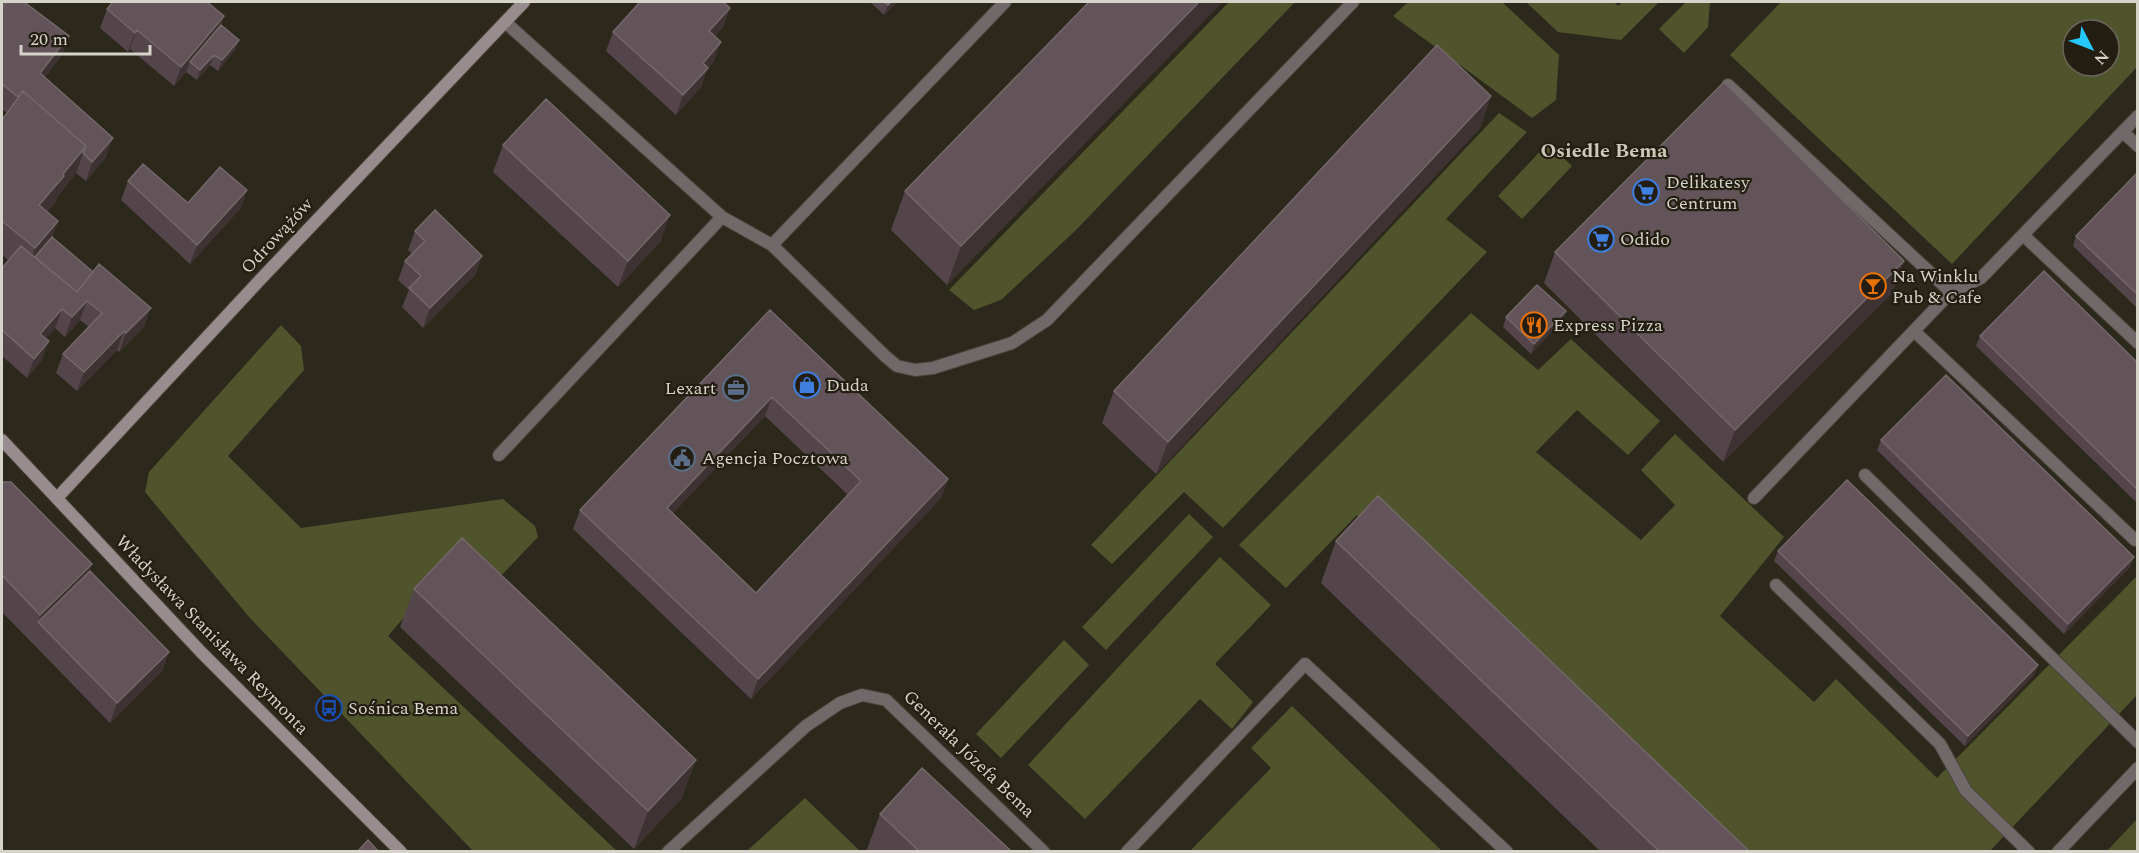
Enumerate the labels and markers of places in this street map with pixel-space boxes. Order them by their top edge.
place label: Delikatesy Centrum [1666,169,1751,217]
supermarket icon: Delikatesy Centrum [1631,177,1661,207]
supermarket icon: Odido [1586,224,1616,254]
place label: Odido [1620,226,1670,253]
place label: Na Winklu Pub & Cafe [1892,263,1982,311]
bar icon: Na Winklu Pub & Cafe [1858,271,1888,301]
restaurant icon: Express Pizza [1519,310,1549,340]
place label: Express Pizza [1553,312,1663,339]
shop icon: Duda [792,370,822,400]
place label: Duda [826,372,869,399]
office icon: Lexart [721,373,751,403]
place label: Lexart [665,375,716,402]
public building icon: Agencja Pocztowa [667,443,697,473]
place label: Agencja Pocztowa [702,445,848,472]
bus stop icon: Sośnica Bema [314,693,344,723]
place label: Sośnica Bema [348,695,458,722]

